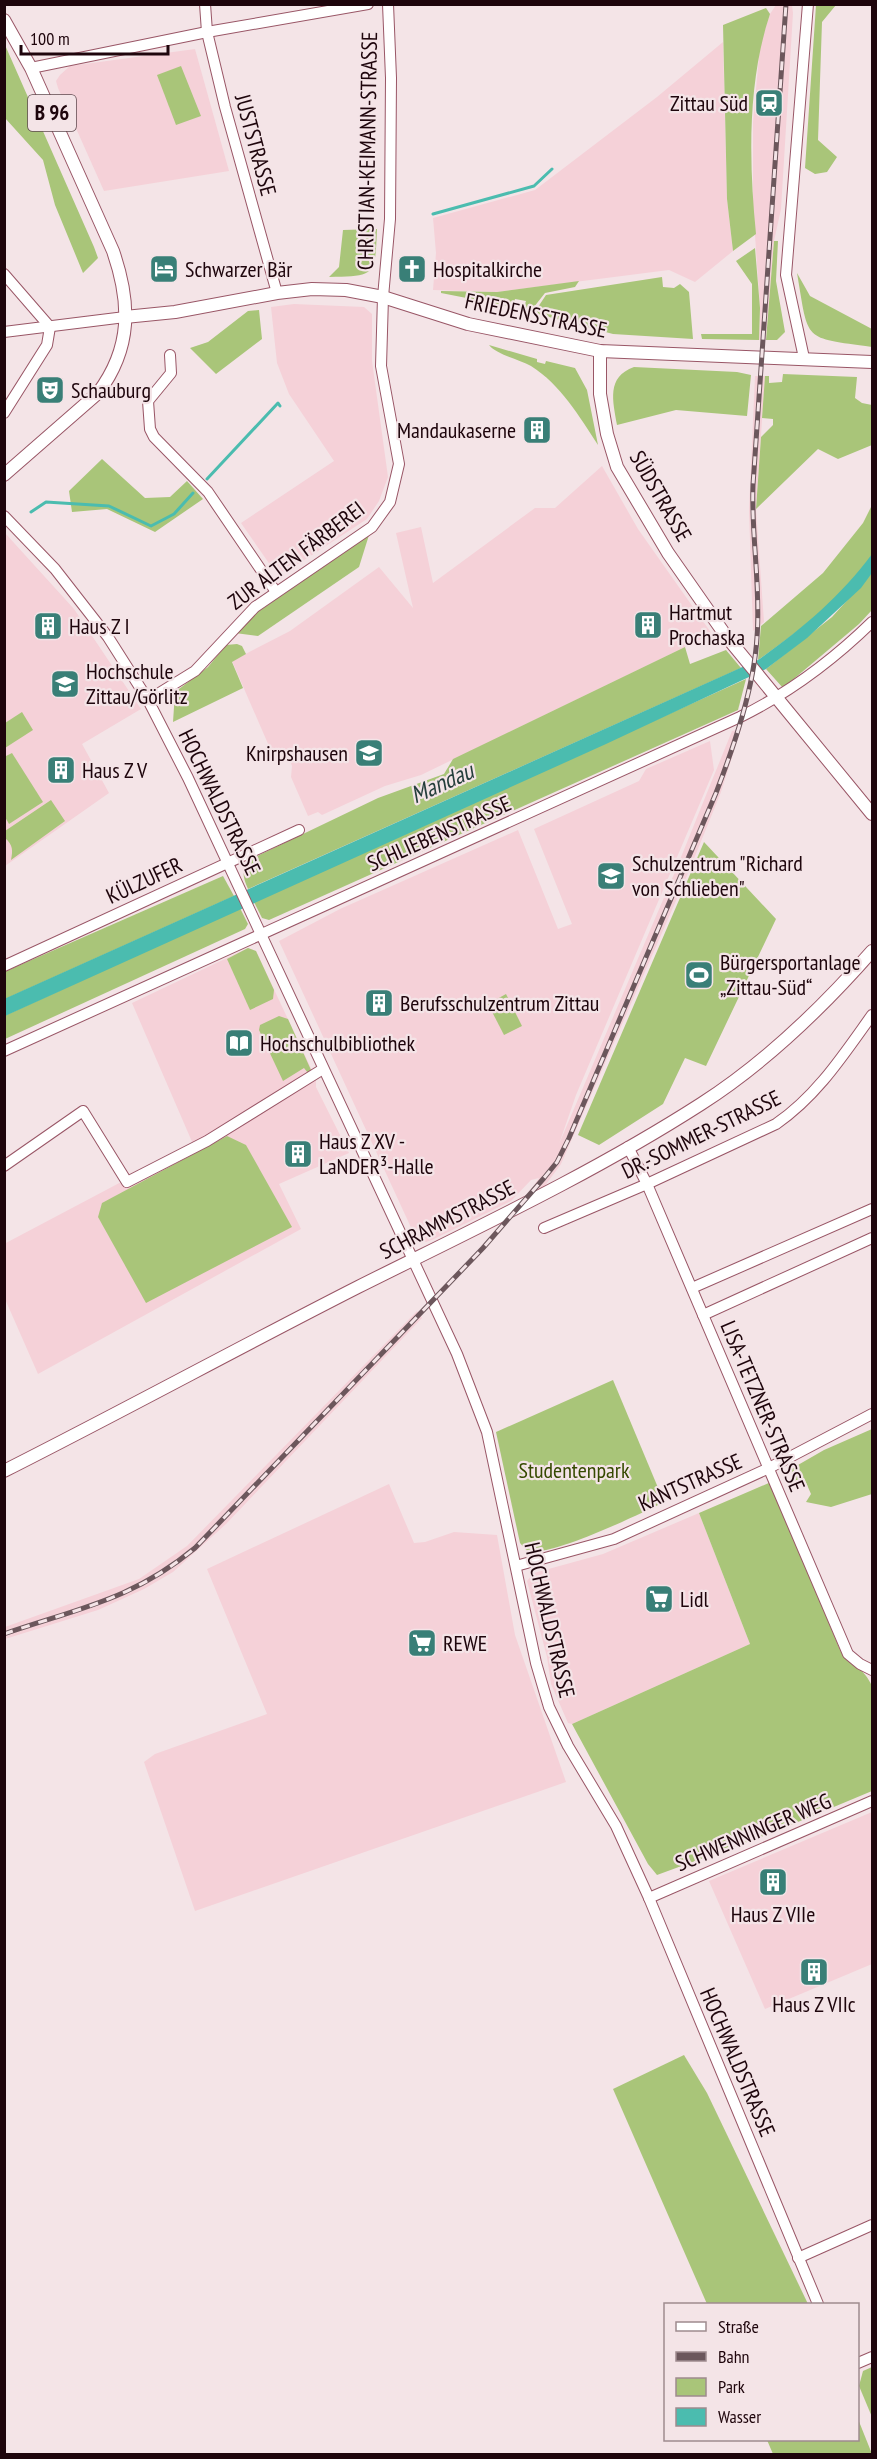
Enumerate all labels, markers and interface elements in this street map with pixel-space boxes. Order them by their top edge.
scale bar [21,18,168,56]
text: 100 m [30,27,70,50]
street label: CHRISTIAN-KEIMANN-STRASSE [351,32,383,270]
station icon: Zittau Süd [753,87,785,119]
place label: Zittau Süd [670,89,748,117]
street label: JUSTSTRASSE [229,90,283,199]
road number: B 96 [28,95,76,131]
hotel icon: Schwarzer Bär [148,253,180,285]
church icon: Hospitalkirche [396,253,428,285]
place label: Schwarzer Bär [185,255,292,283]
place label: Hospitalkirche [433,255,542,283]
street label: FRIEDENSSTRASSE [462,286,610,344]
theatre icon: Schauburg [34,374,66,406]
place label: Schauburg [71,376,151,404]
building icon: Mandaukaserne [521,414,553,446]
place label: Mandaukaserne [397,416,516,444]
street label: SÜDSTRASSE [624,446,698,546]
street label: ZUR ALTEN FÄRBEREI [222,495,370,615]
place label: Hartmut Prochaska [669,598,745,651]
building icon: Hartmut Prochaska [632,609,664,641]
building icon: Haus Z I [32,610,64,642]
place label: Haus Z I [69,612,130,640]
place label: Hochschule Zittau/Görlitz [86,657,188,710]
school or university icon: Hochschule Zittau/Görlitz [49,668,81,700]
street label: HOCHWALDSTRASSE [173,724,267,880]
school or university icon: Knirpshausen [353,737,385,769]
place label: Knirpshausen [246,739,348,767]
building icon: Haus Z V [45,754,77,786]
water label: Mandau [405,754,480,810]
place label: Haus Z V [82,756,148,784]
street label: SCHLIEBENSTRASSE [363,789,515,877]
place label: Schulzentrum "Richard von Schlieben" [632,849,803,902]
street label: KÜLZUFER [102,850,186,910]
school or university icon: Schulzentrum "Richard von Schlieben" [595,860,627,892]
place label: Bürgersportanlage „Zittau-Süd“ [720,948,861,1001]
sports icon: Bürgersportanlage „Zittau-Süd“ [683,959,715,991]
building icon: Berufsschulzentrum Zittau [363,987,395,1019]
place label: Berufsschulzentrum Zittau [400,989,599,1017]
library icon: Hochschulbibliothek [223,1027,255,1059]
place label: Hochschulbibliothek [260,1029,416,1057]
street label: DR.-SOMMER-STRASSE [617,1083,785,1185]
place label: Haus Z XV - LaNDER³-Halle [319,1127,434,1180]
building icon: Haus Z XV - LaNDER³-Halle [282,1138,314,1170]
street label: SCHRAMMSTRASSE [375,1173,519,1265]
street label: LISA-TETZNER-STRASSE [714,1316,812,1496]
street label: KANTSTRASSE [634,1447,746,1517]
park label: Studentenpark [519,1456,630,1484]
street label: HOCHWALDSTRASSE [518,1539,582,1701]
supermarket icon: Lidl [643,1583,675,1615]
place label: Lidl [680,1585,709,1613]
supermarket icon: REWE [406,1627,438,1659]
place label: REWE [443,1629,487,1657]
street label: SCHWENNINGER WEG [671,1787,835,1877]
building icon: Haus Z VIIe [757,1866,789,1898]
place label: Haus Z VIIe [731,1900,815,1928]
building icon: Haus Z VIIc [798,1956,830,1988]
street label: HOCHWALDSTRASSE [694,1983,782,2141]
place label: Haus Z VIIc [772,1990,856,2018]
legend [664,2303,859,2441]
text: Straße [718,2315,759,2338]
text: Bahn [718,2345,750,2368]
text: Park [718,2375,745,2398]
text: Wasser [718,2405,761,2428]

